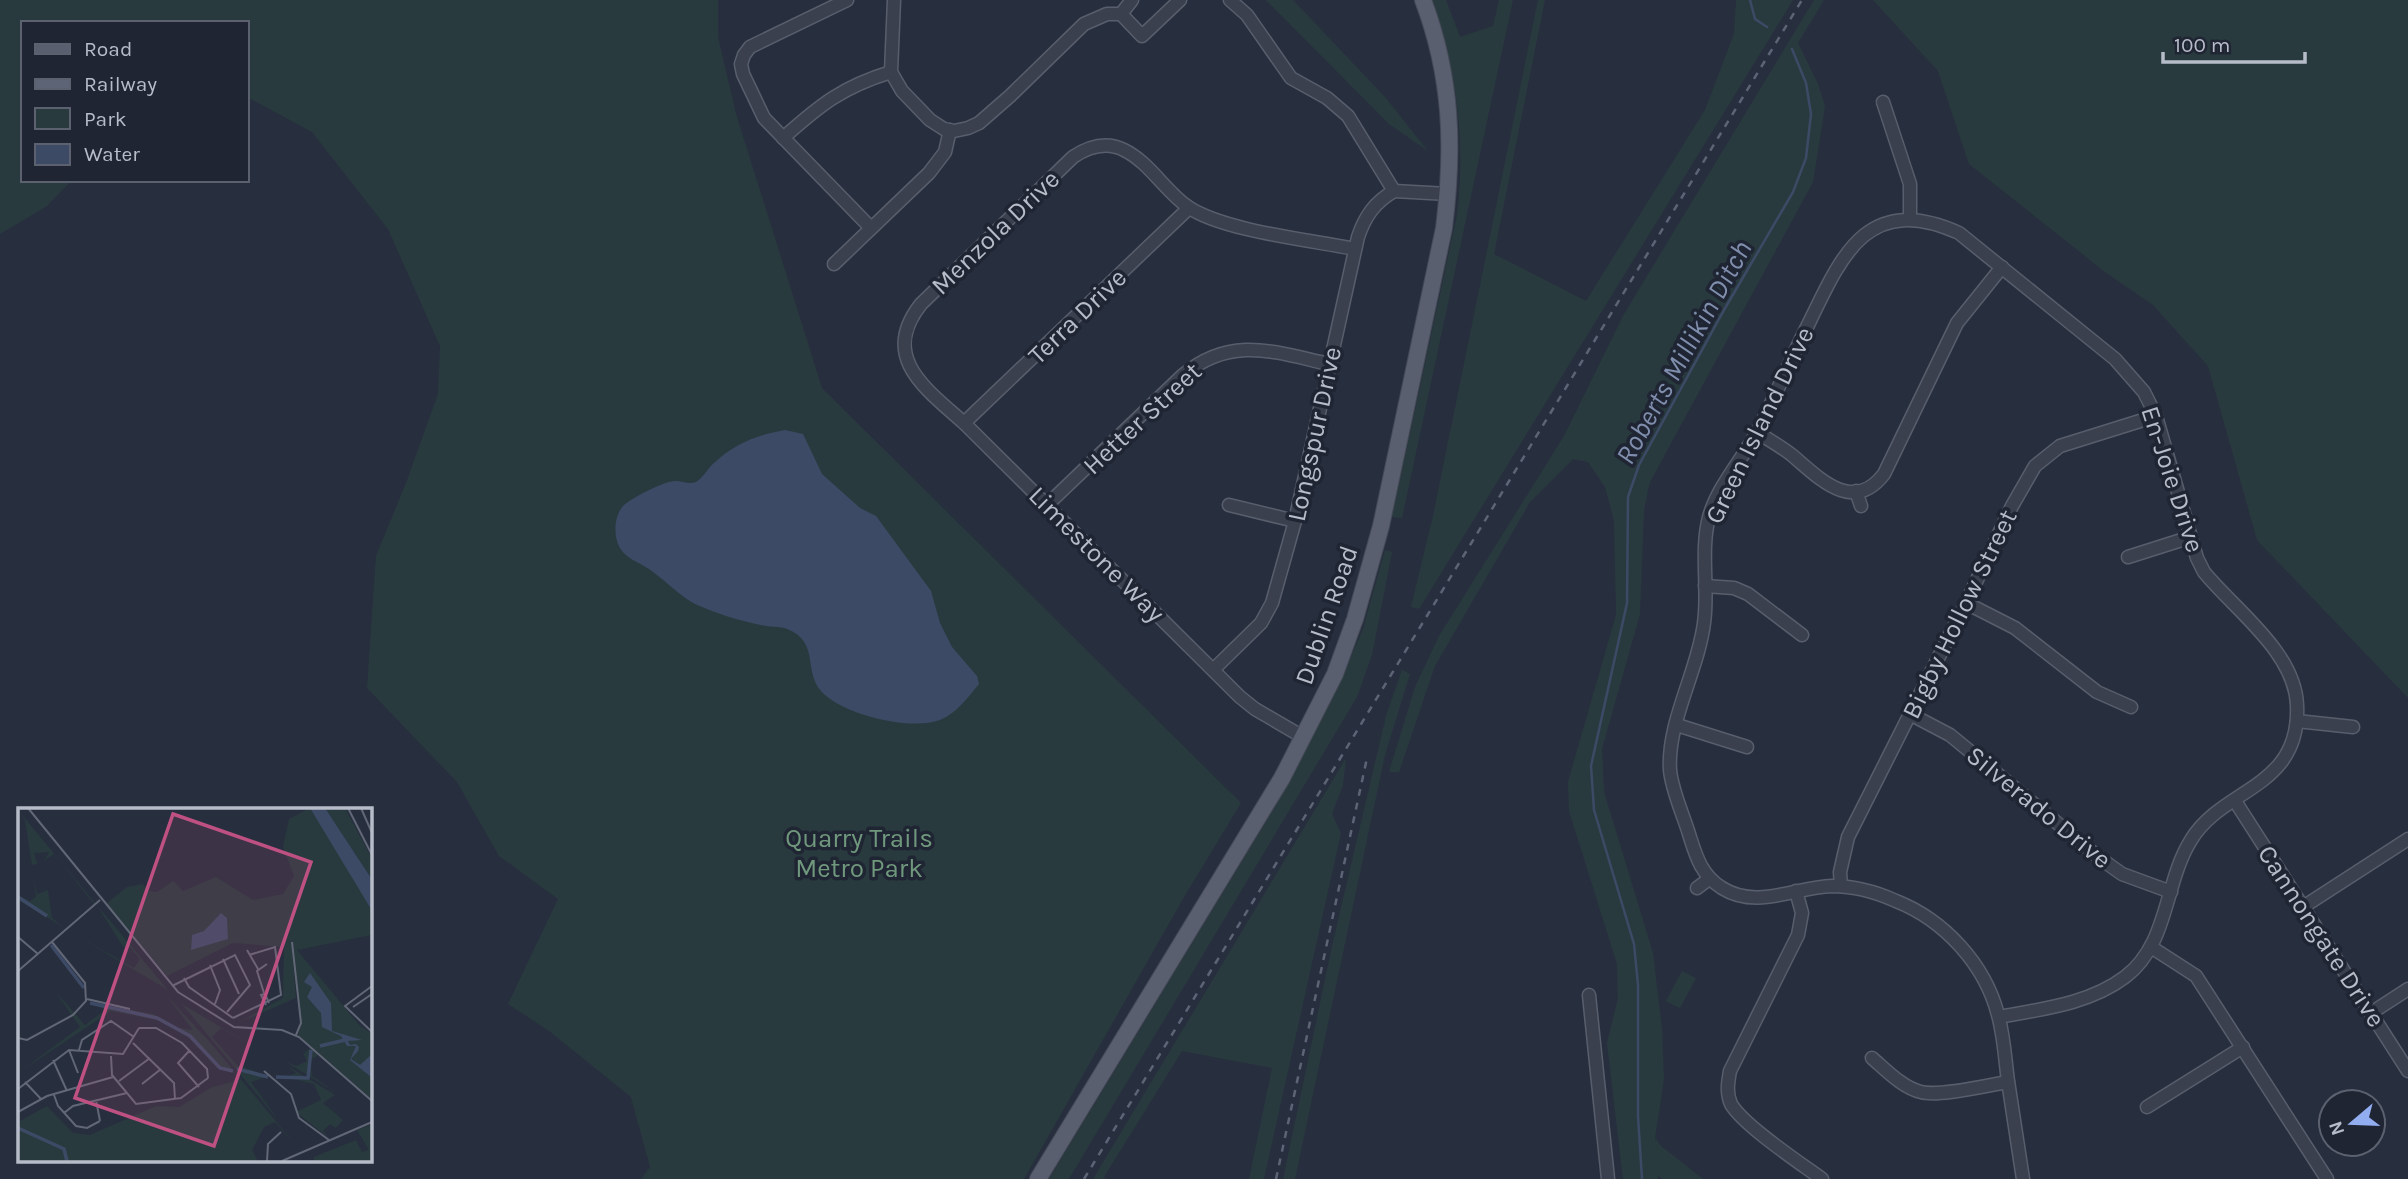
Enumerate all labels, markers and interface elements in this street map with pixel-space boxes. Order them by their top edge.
legend [21,21,248,182]
scale bar [2163,21,2305,65]
text: 100 m [2174,33,2231,57]
text: Road [84,37,132,61]
text: Railway [84,72,157,96]
text: Park [84,107,127,131]
text: Water [84,142,140,166]
street label: Menzola Drive [925,164,1066,301]
water label: Roberts Millikin Ditch [1608,235,1759,470]
street label: Terra Drive [1022,262,1133,371]
street label: Green Island Drive [1698,322,1821,529]
street label: Longspur Drive [1281,344,1348,524]
street label: Hetter Street [1077,356,1208,481]
street label: En-Joie Drive [2134,402,2211,556]
street label: Limestone Way [1022,480,1171,629]
street label: Bigby Hollow Street [1895,504,2024,724]
street label: Dublin Road [1288,542,1365,689]
street label: Silverado Drive [1960,740,2117,875]
inset map [18,808,371,1162]
park label: Quarry Trails Metro Park [785,823,933,884]
street label: Cannongate Drive [2251,840,2392,1033]
north arrow [2317,1088,2387,1158]
text: N [2324,1118,2349,1138]

